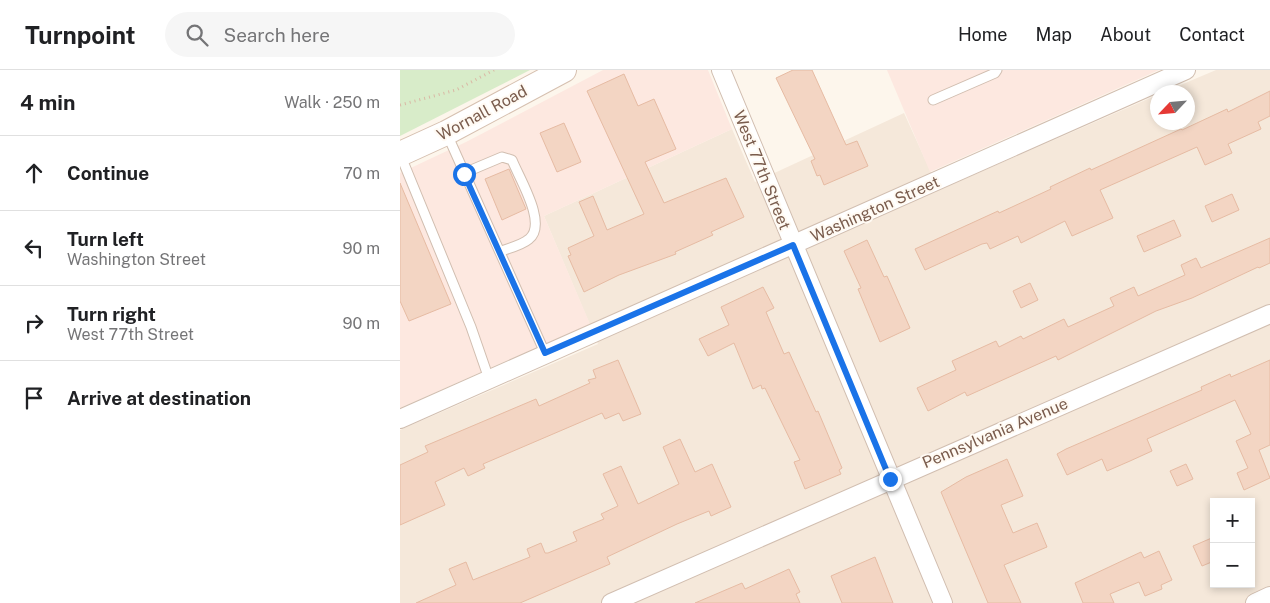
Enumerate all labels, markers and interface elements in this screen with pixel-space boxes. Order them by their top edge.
search box [165,12,515,57]
text: Turnpoint [25,21,135,49]
icon: search [183,21,211,49]
text: Search here [223,24,330,46]
text: Home [958,24,1008,45]
text: Map [1036,24,1072,45]
text: About [1100,24,1151,45]
text: Contact [1179,24,1245,45]
street label: Wornall Road [434,81,530,145]
north arrow [1150,85,1195,130]
text: 4 min [20,90,75,115]
text: Walk · 250 m [284,93,380,112]
street label: West 77th Street [729,108,795,232]
icon: ahead [20,159,48,187]
text: Continue [67,162,149,184]
route start [453,163,476,186]
text: 70 m [343,164,380,183]
street label: Washington Street [808,172,942,246]
text: Turn left [67,228,144,250]
icon: left [20,234,48,262]
text: 90 m [343,239,380,258]
text: Washington Street [67,250,206,269]
text: Turn right [67,303,156,325]
icon: right [20,309,48,337]
text: 90 m [343,314,380,333]
text: West 77th Street [67,325,194,344]
icon: arrive [20,384,48,412]
text: Arrive at destination [67,387,251,409]
street label: Pennsylvania Avenue [919,394,1071,472]
route end [879,468,902,491]
map controls [1210,498,1255,588]
button: + [1210,498,1255,543]
button: − [1210,543,1255,588]

